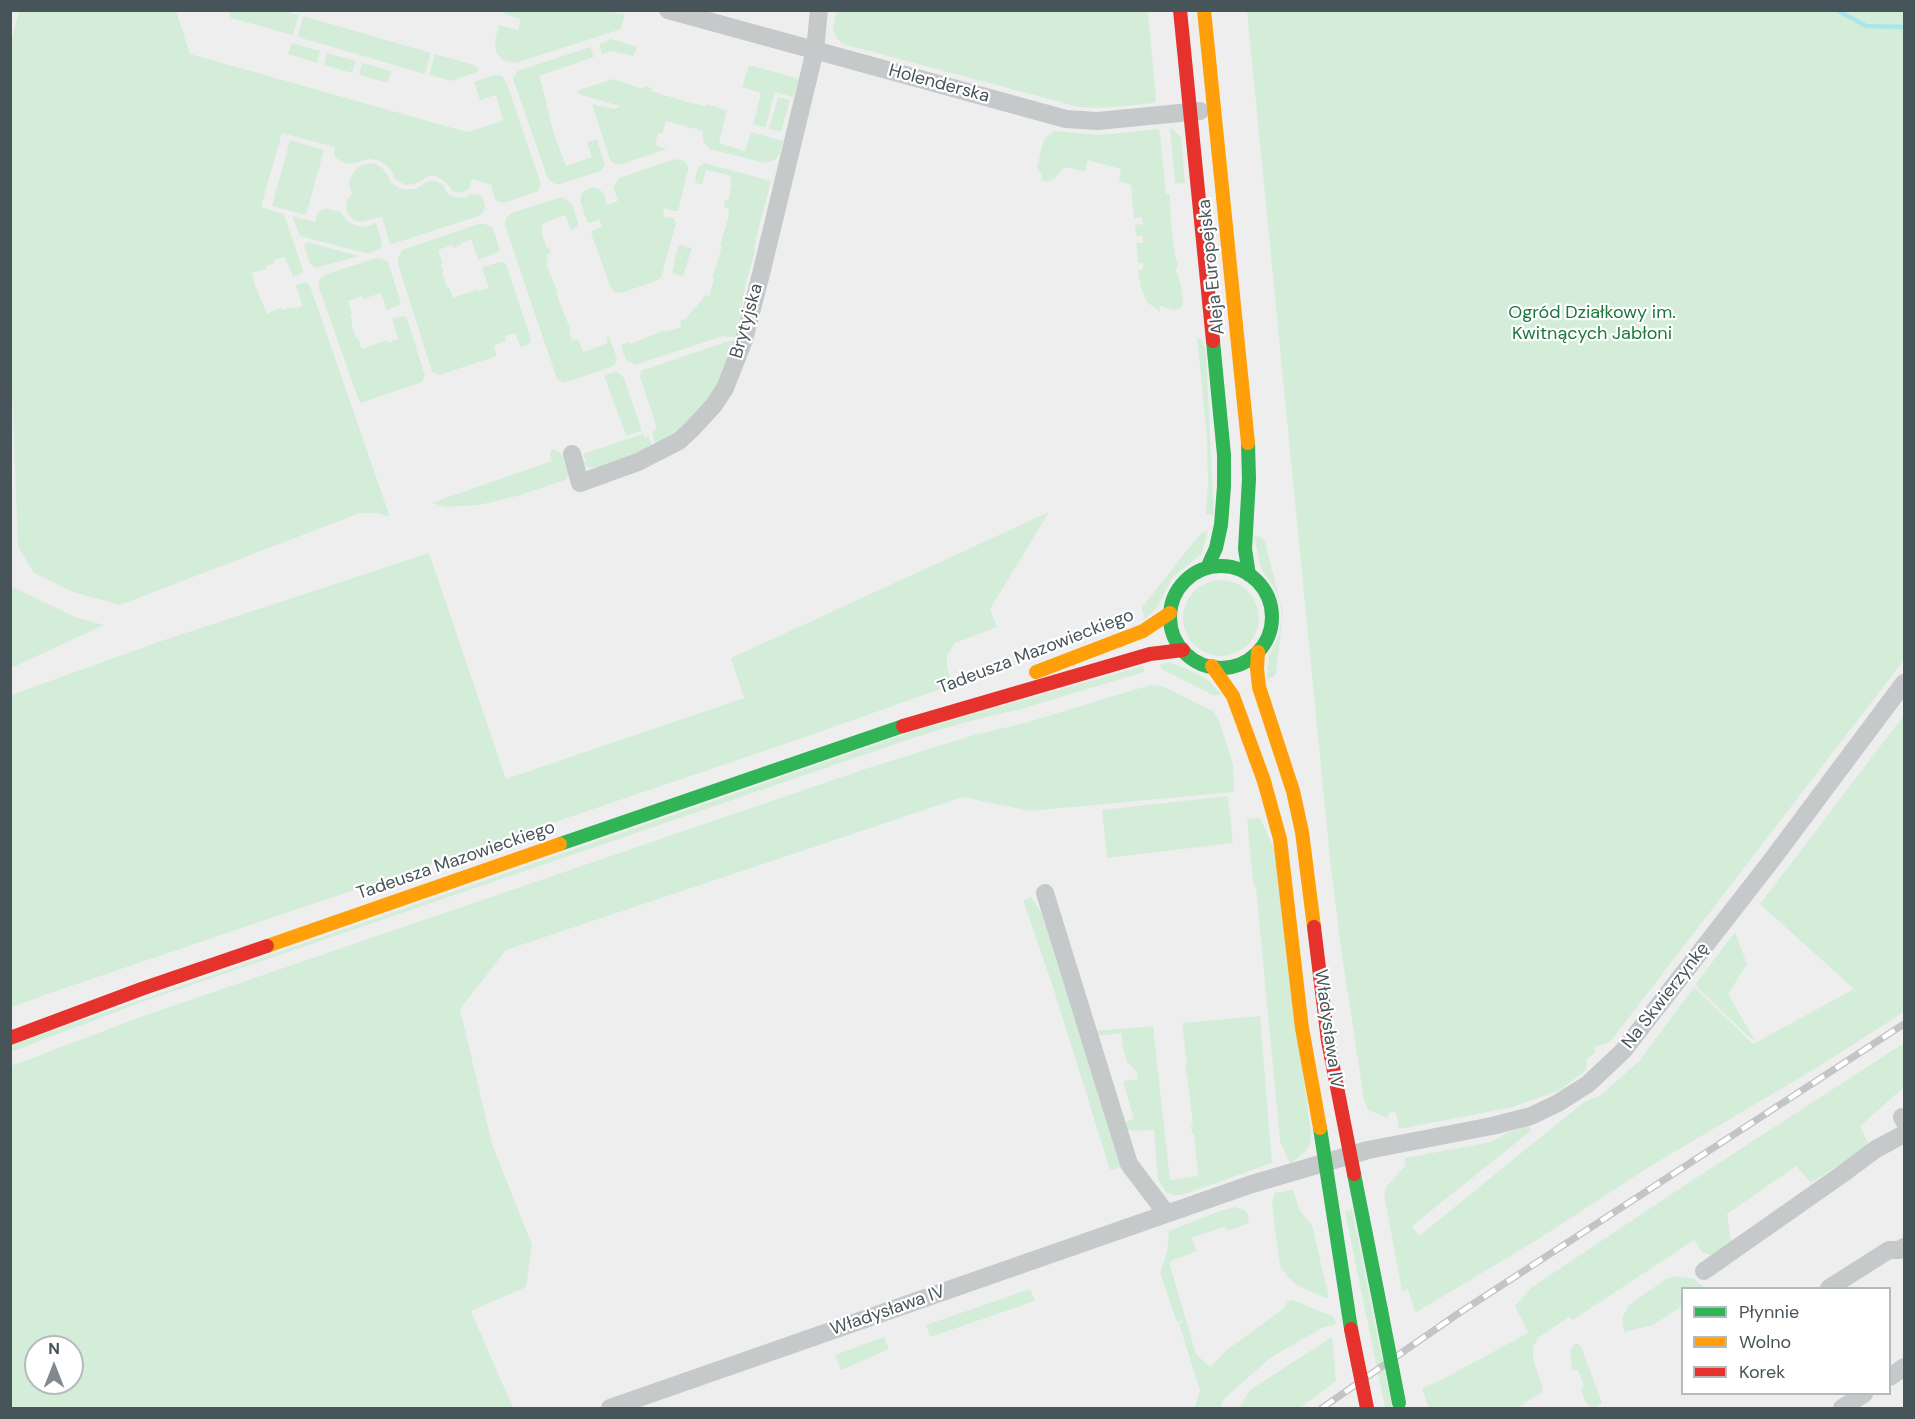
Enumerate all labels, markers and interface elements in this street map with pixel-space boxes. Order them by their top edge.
street label: Holenderska [886,60,992,108]
street label: Aleja Europejska [1194,198,1230,336]
street label: Brytyjska [726,281,768,361]
park label: Ogród Działkowy im. Kwitnących Jabłoni [1508,302,1676,344]
street label: Tadeusza Mazowieckiego [935,605,1137,699]
street label: Tadeusza Mazowieckiego [354,817,558,905]
street label: Na Skwierzynkę [1618,939,1714,1053]
street label: Władysława IV [1309,968,1347,1090]
street label: Władysława IV [828,1281,948,1341]
legend [1681,1287,1891,1395]
text: Płynnie [1739,1300,1799,1324]
text: Wolno [1739,1330,1791,1354]
north arrow [24,1335,84,1395]
text: N [48,1338,60,1359]
text: Korek [1739,1360,1785,1384]

